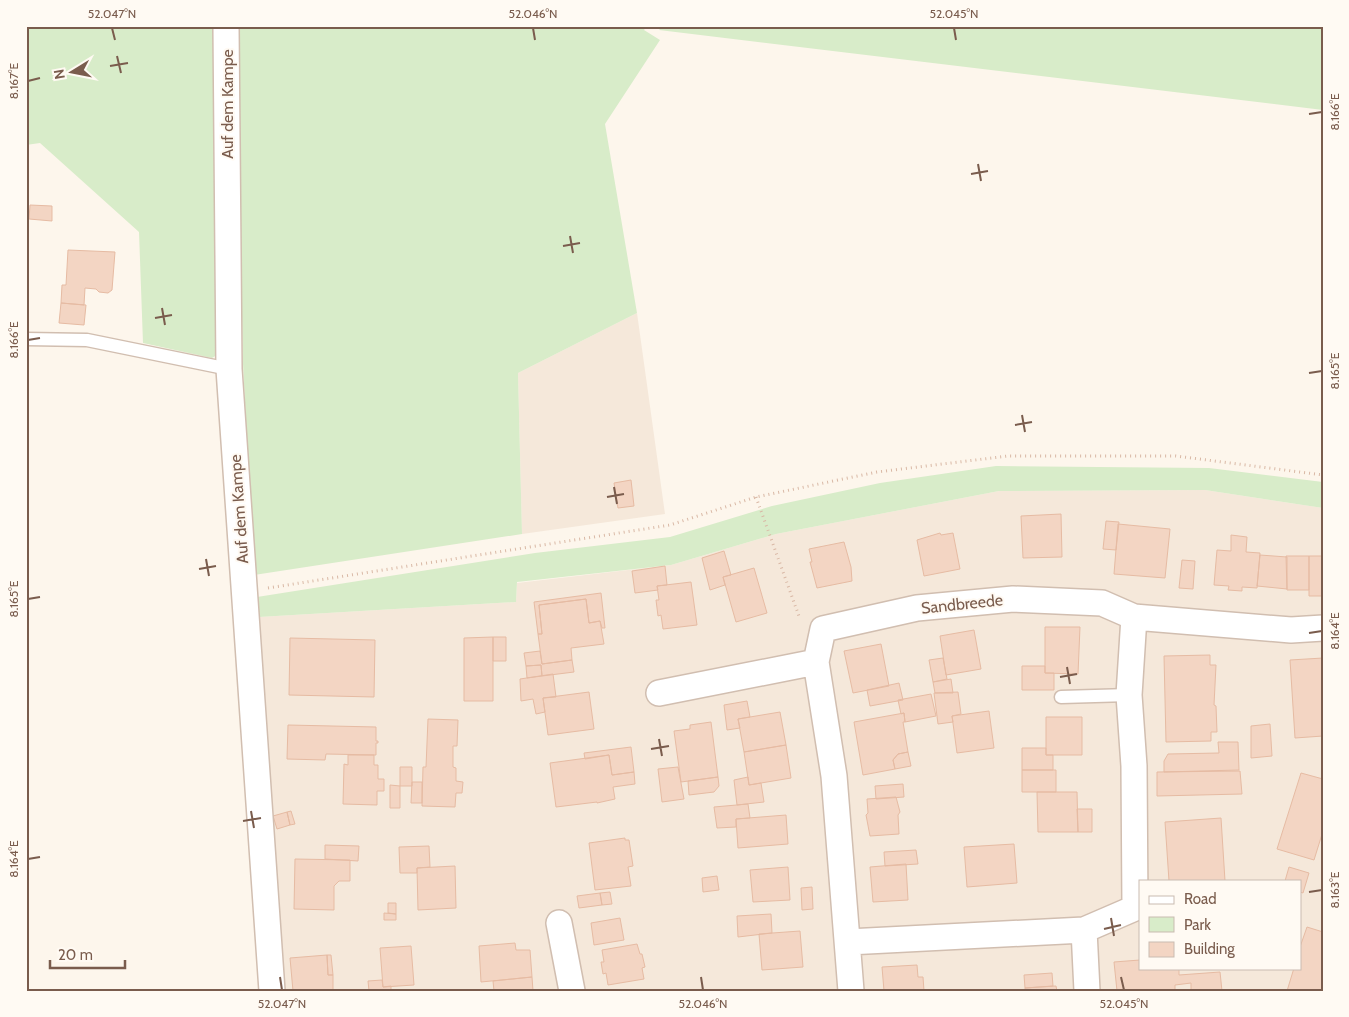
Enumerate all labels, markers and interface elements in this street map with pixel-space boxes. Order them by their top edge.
text: 52.047°N [88,6,136,21]
text: 52.046°N [508,6,558,21]
text: 52.045°N [930,6,978,21]
north arrow [48,48,98,98]
street label: Auf dem Kampe [218,49,237,159]
text: 8.167°E [6,62,21,99]
text: N [49,68,69,81]
text: 8.166°E [1327,93,1342,131]
text: 8.166°E [6,321,21,359]
text: 8.165°E [1327,352,1342,389]
street label: Auf dem Kampe [226,454,252,564]
text: 8.165°E [6,580,21,617]
street label: Sandbreede [920,590,1004,618]
text: 8.164°E [1327,612,1342,650]
text: 8.164°E [6,840,21,878]
text: 8.163°E [1327,871,1342,908]
legend [1139,880,1302,970]
text: Road [1184,890,1217,908]
text: Park [1184,916,1211,934]
scale bar [50,937,125,969]
text: Building [1184,940,1235,958]
text: 20 m [58,946,93,964]
text: 52.047°N [258,996,306,1011]
text: 52.046°N [678,996,728,1011]
text: 52.045°N [1100,996,1148,1011]

